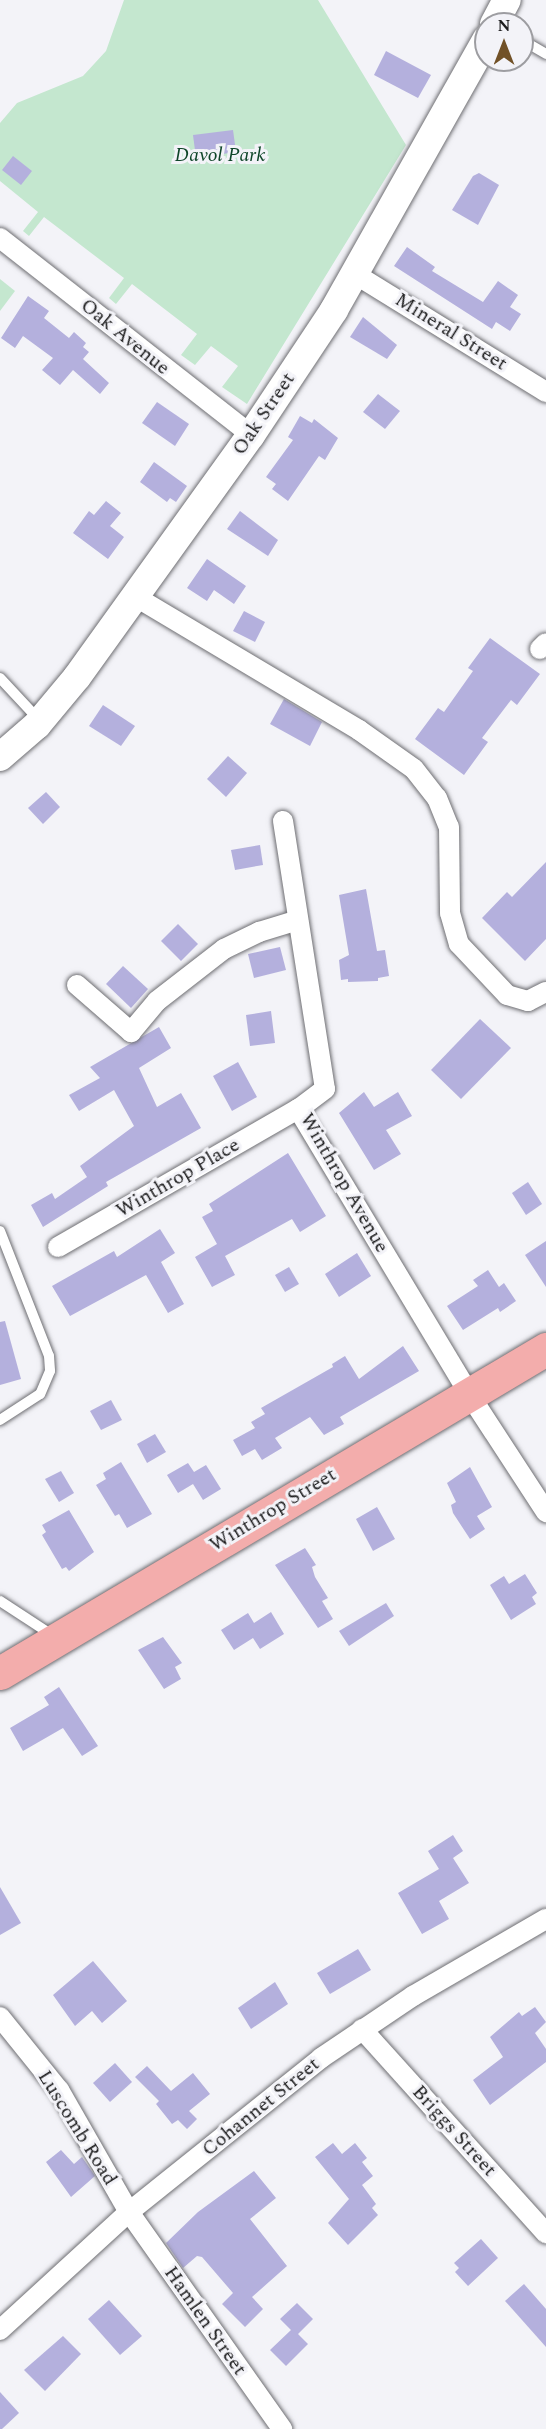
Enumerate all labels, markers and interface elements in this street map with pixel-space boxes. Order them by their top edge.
north arrow [474,12,534,72]
text: N [497,14,511,38]
park label: Davol Park [174,143,266,167]
street label: Mineral Street [390,288,512,376]
street label: Oak Avenue [75,294,175,380]
street label: Oak Street [228,368,300,460]
street label: Winthrop Avenue [294,1109,394,1257]
street label: Winthrop Place [112,1133,244,1223]
street label: Winthrop Street [205,1463,341,1557]
street label: Cohannet Street [197,2052,325,2162]
street label: Luscomb Road [32,2066,122,2190]
street label: Briggs Street [407,2080,501,2182]
street label: Hamlen Street [159,2262,251,2380]

